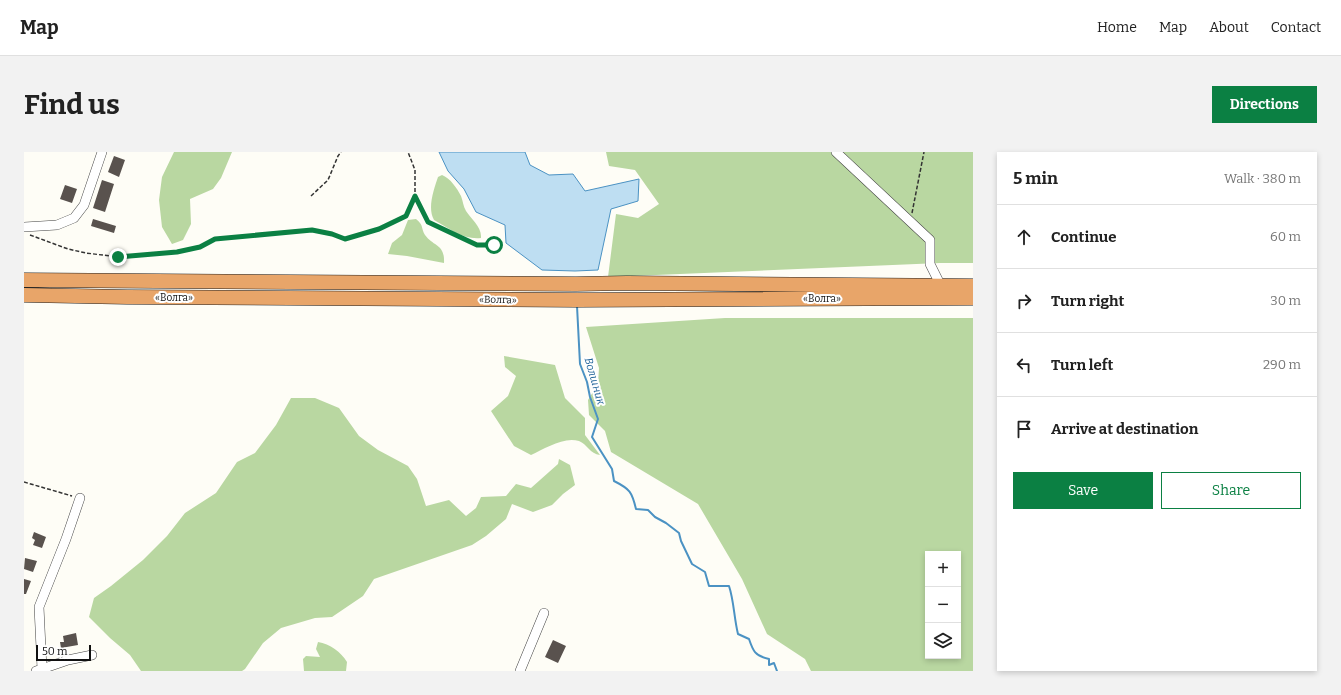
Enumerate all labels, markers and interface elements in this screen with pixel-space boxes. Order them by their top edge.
text: Map [20,16,59,39]
text: Home [1097,19,1137,36]
text: Map [1159,19,1187,36]
text: About [1209,19,1249,36]
text: Contact [1271,19,1321,36]
button: Directions [1212,86,1317,123]
text: Find us [24,88,120,121]
text: 5 min [1013,168,1058,189]
text: Walk · 380 m [1224,171,1301,186]
icon: ahead [1013,226,1035,248]
text: Continue [1051,228,1117,246]
text: 60 m [1270,229,1301,244]
route start [485,236,503,254]
route end [109,248,127,266]
icon: right [1013,290,1035,312]
street label: «Волга» [155,292,193,304]
text: Turn right [1051,292,1124,310]
street label: «Волга» [803,293,841,305]
text: 30 m [1270,293,1301,308]
street label: «Волга» [479,294,517,306]
icon: left [1013,354,1035,376]
water label: Волшник [582,356,608,407]
text: Turn left [1051,356,1113,374]
text: 290 m [1263,357,1301,372]
icon: arrive [1013,418,1035,440]
text: Arrive at destination [1051,420,1198,438]
button: Save [1013,472,1153,509]
button: Share [1161,472,1301,509]
map controls [925,551,961,659]
button: + [925,551,961,587]
button: − [925,587,961,623]
button: layers [925,623,961,659]
scale bar [36,643,91,662]
text: 50 m [42,645,68,658]

